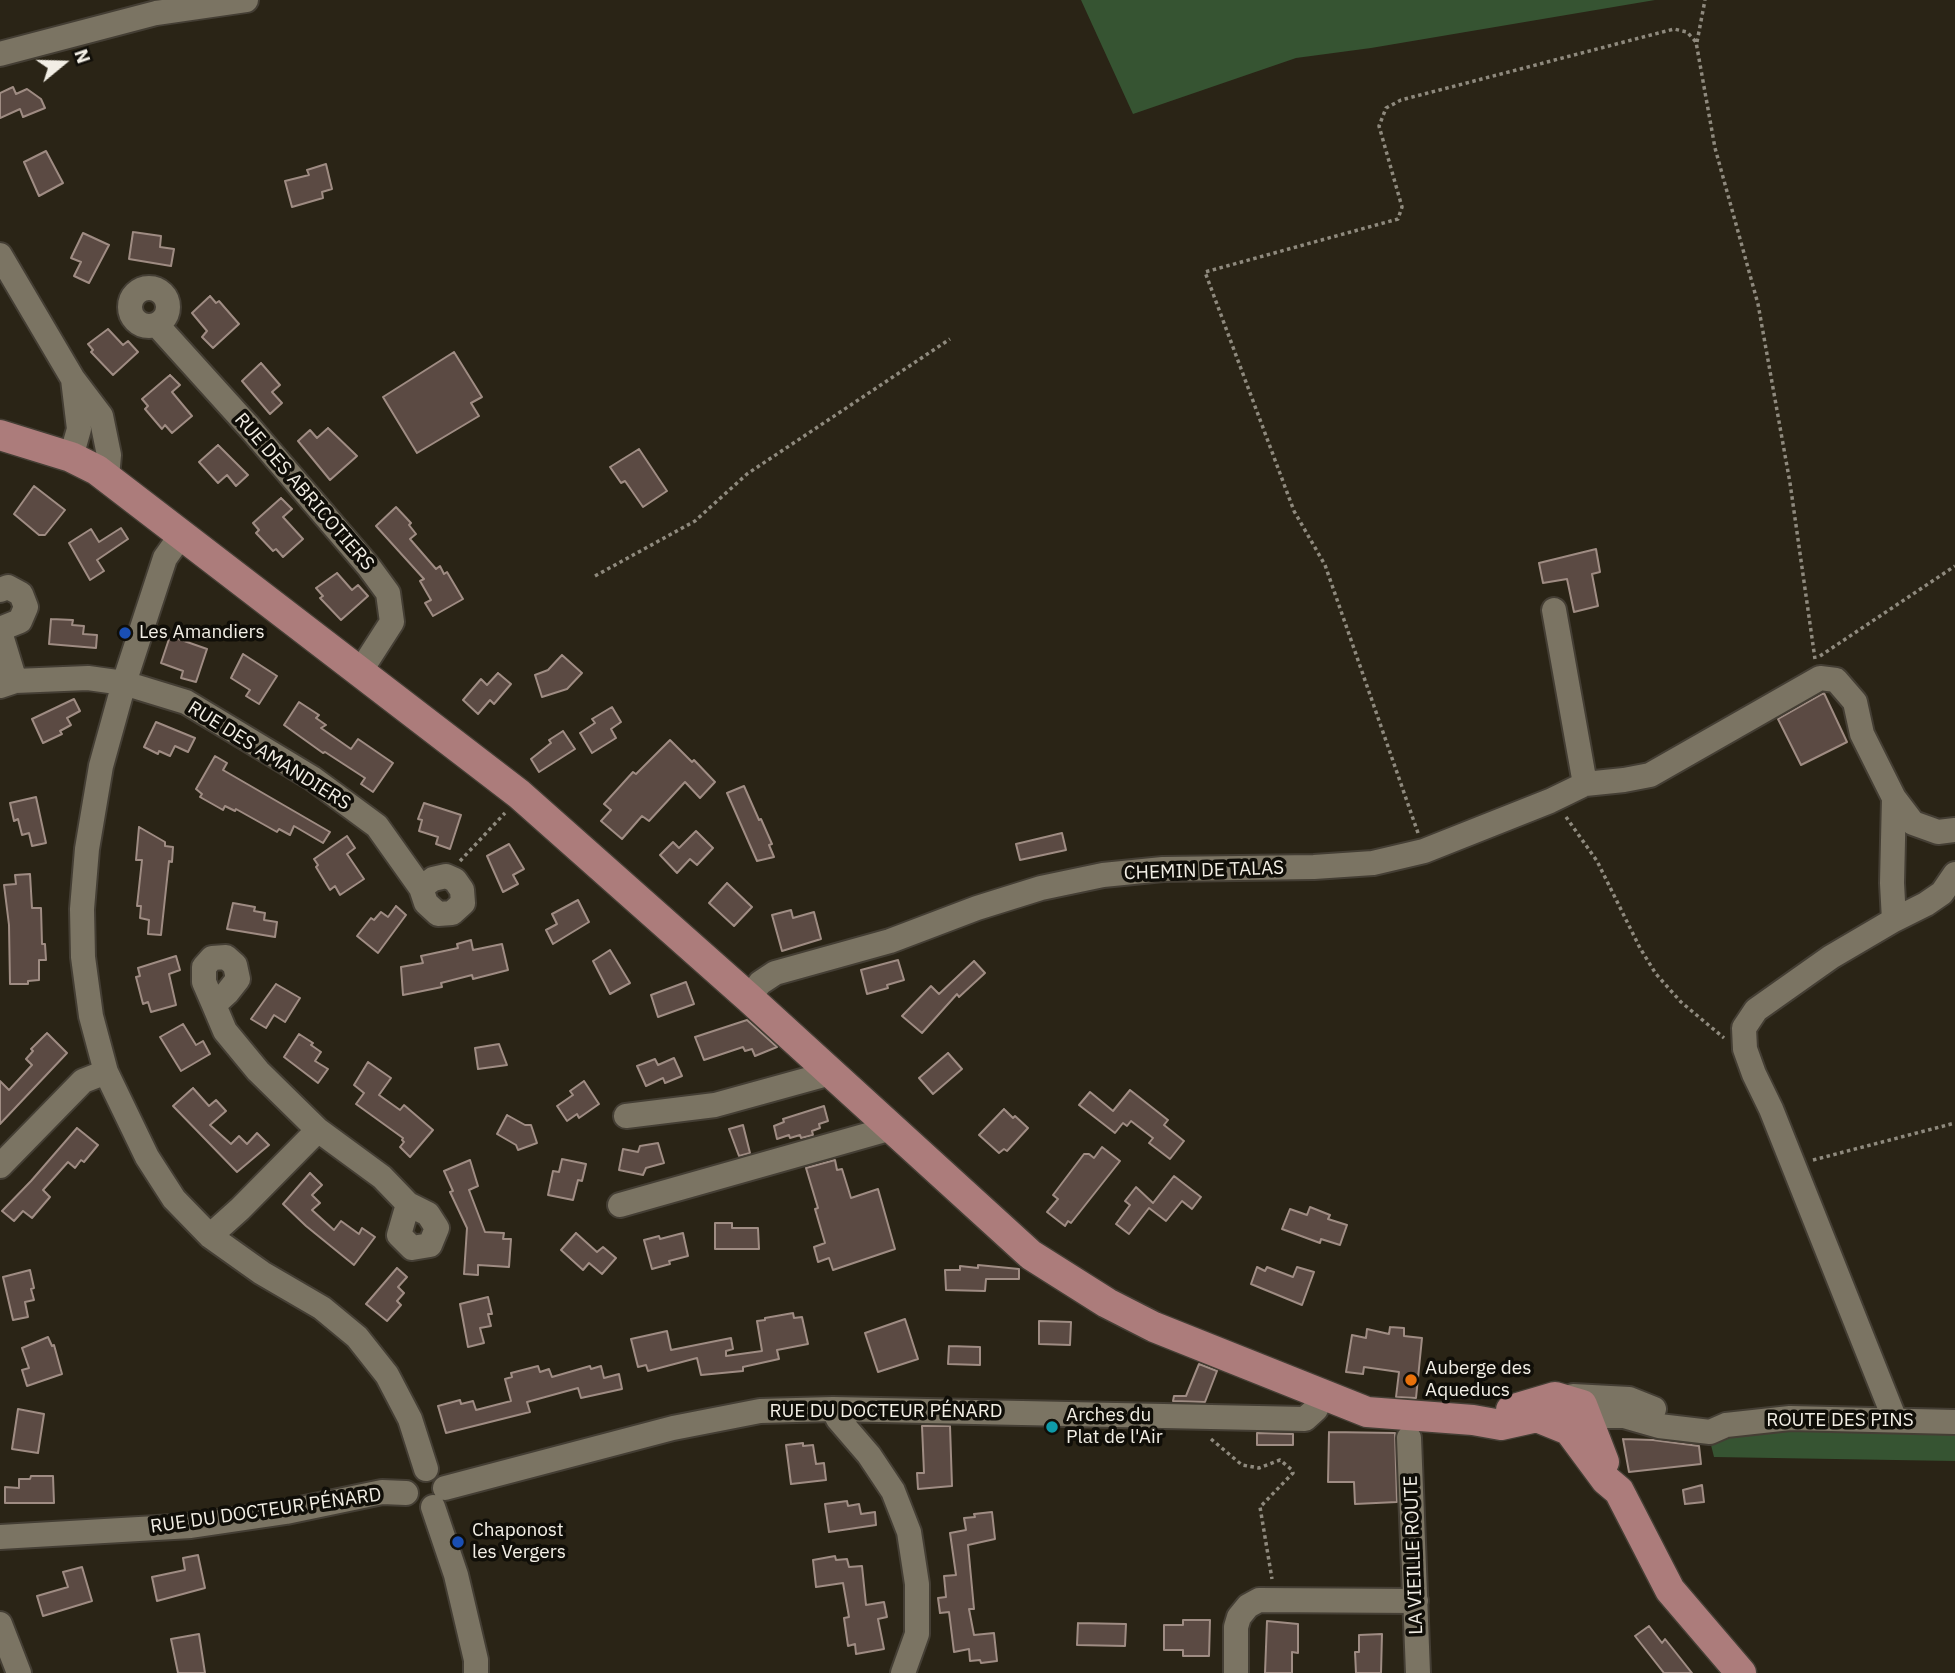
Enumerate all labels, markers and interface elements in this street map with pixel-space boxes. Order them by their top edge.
north arrow [28,28,98,98]
text: N [69,46,96,67]
street label: RUE DES ABRICOTIERS [229,409,379,575]
place label: Les Amandiers [139,622,265,644]
marker: Les Amandiers [117,625,133,641]
street label: RUE DES AMANDIERS [183,697,355,815]
street label: CHEMIN DE TALAS [1123,857,1285,885]
place label: Auberge des Aqueducs [1425,1358,1531,1402]
marker: Auberge des Aqueducs [1403,1372,1419,1388]
street label: RUE DU DOCTEUR PÉNARD [769,1401,1003,1423]
place label: Arches du Plat de l'Air [1066,1405,1163,1449]
street label: ROUTE DES PINS [1766,1410,1914,1432]
marker: Arches du Plat de l'Air [1044,1419,1060,1435]
street label: LA VIEILLE ROUTE [1400,1475,1428,1635]
street label: RUE DU DOCTEUR PÉNARD [149,1483,383,1539]
place label: Chaponost les Vergers [472,1520,566,1564]
marker: Chaponost les Vergers [450,1534,466,1550]

